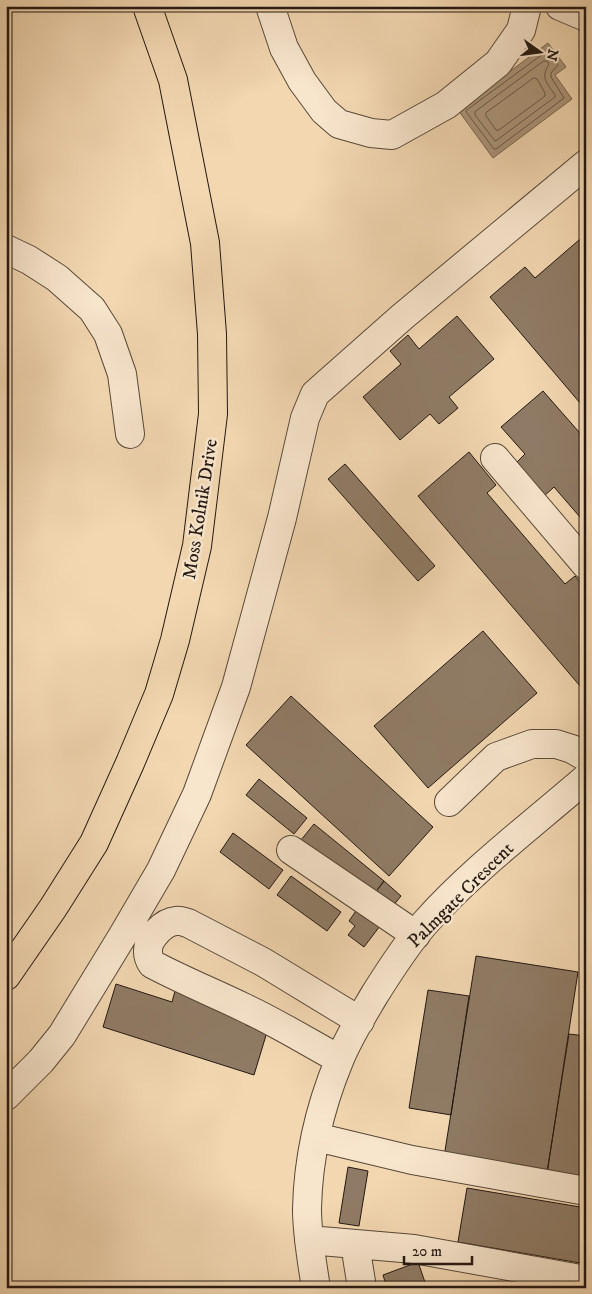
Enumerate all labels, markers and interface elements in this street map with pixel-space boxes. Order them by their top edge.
north arrow [514,28,564,78]
text: N [541,47,562,63]
street label: Moss Kolnik Drive [178,437,223,581]
street label: Palmgate Crescent [403,837,519,953]
scale bar [404,1234,472,1266]
text: 20 m [412,1242,442,1261]

